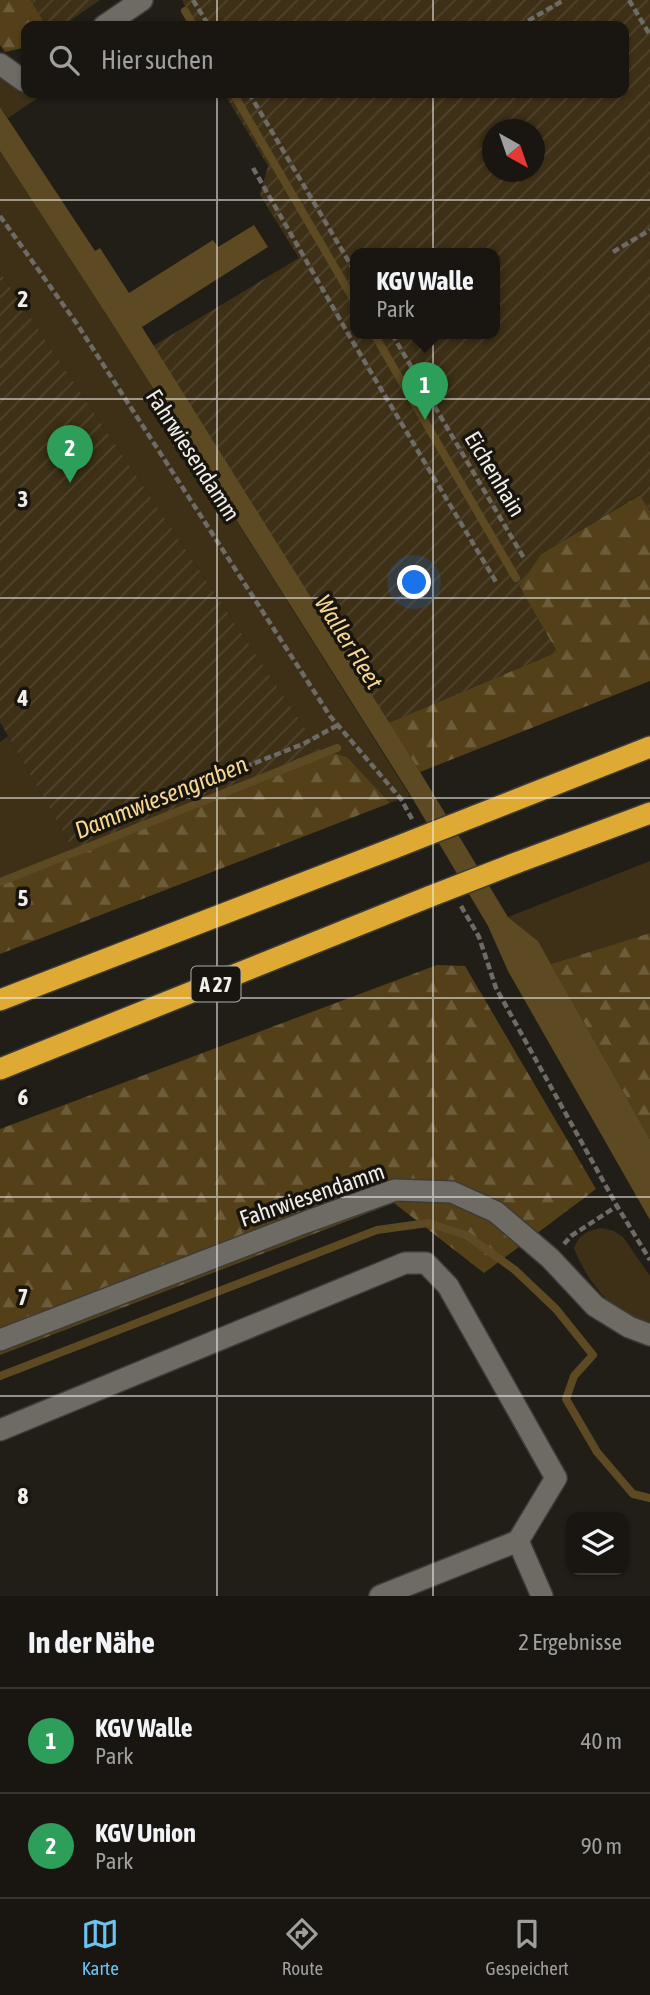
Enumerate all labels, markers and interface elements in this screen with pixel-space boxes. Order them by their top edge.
search box [21,21,629,98]
icon: search [45,41,83,79]
text: Hier suchen [101,45,214,75]
north arrow [482,119,545,182]
popup [350,248,500,339]
text: KGV Walle [376,266,474,296]
text: 2 [18,286,28,312]
text: Park [376,296,415,322]
pin: 1 [402,362,448,420]
street label: Fahrwiesendamm [141,384,245,526]
pin: 2 [47,425,93,483]
street label: Eichenhain [459,427,531,521]
text: 3 [18,486,28,512]
your location [397,565,431,599]
water label: Waller Fleet [310,590,388,694]
text: 4 [17,685,29,711]
water label: Dammwiesengraben [71,750,252,844]
text: 5 [18,885,29,911]
road number: A 27 [192,967,241,1002]
text: 6 [18,1084,29,1110]
street label: Fahrwiesendamm [236,1158,388,1232]
text: 7 [18,1284,28,1310]
text: 8 [18,1483,29,1509]
map controls [566,1512,629,1575]
button: layers [566,1512,629,1575]
text: In der Nähe [28,1625,155,1659]
text: 2 Ergebnisse [518,1629,622,1655]
text: KGV Walle [95,1713,193,1743]
text: 1 [46,1728,56,1754]
text: 40 m [581,1728,622,1754]
text: Park [95,1743,133,1769]
text: KGV Union [95,1818,196,1848]
text: 2 [46,1833,56,1859]
text: 90 m [581,1833,622,1859]
text: Park [95,1848,133,1874]
tab: Karte [81,1915,119,1979]
tab: Route [282,1915,323,1979]
tab: Gespeichert [486,1915,569,1979]

